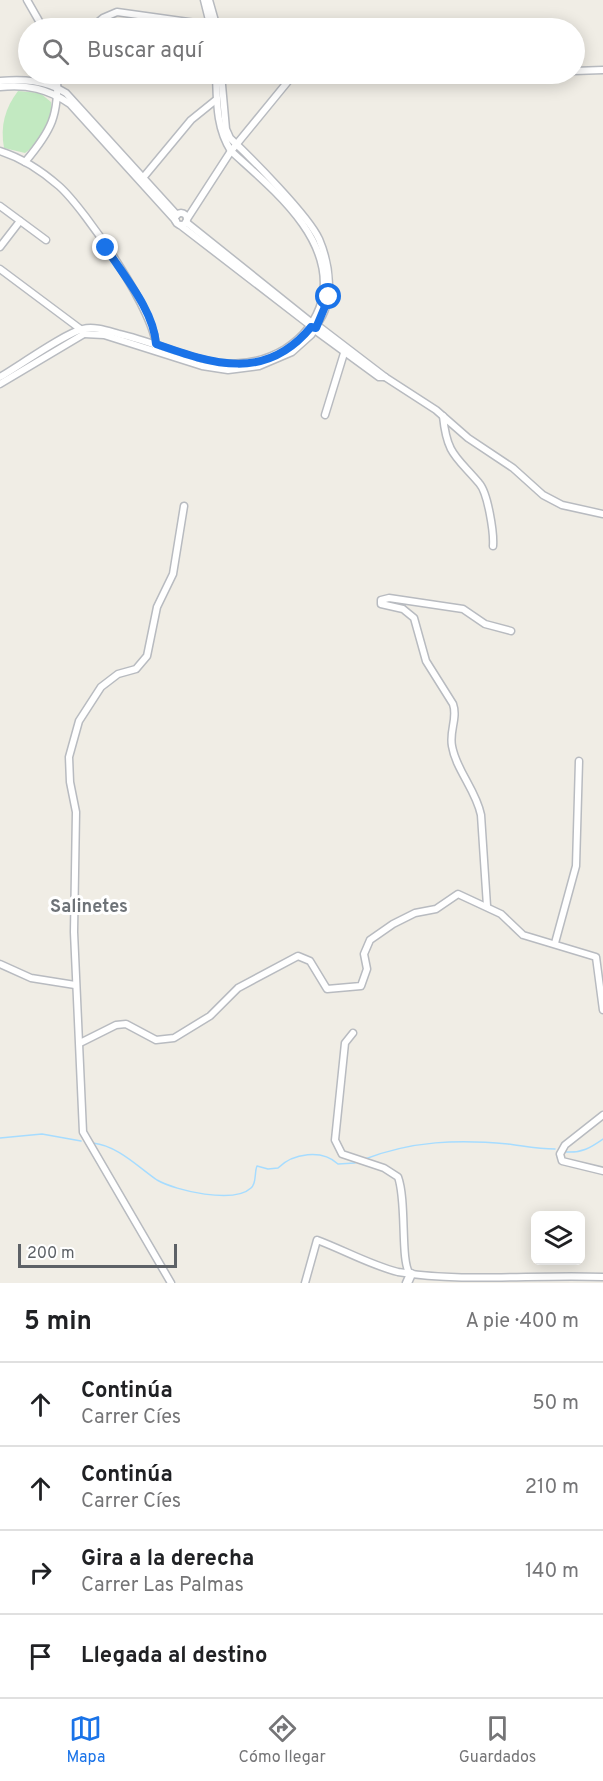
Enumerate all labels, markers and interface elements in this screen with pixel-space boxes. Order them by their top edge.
search box [18,18,585,84]
icon: search [39,35,72,68]
text: Buscar aquí [87,38,203,65]
route end [92,234,118,260]
route start [315,283,341,309]
district label: Salinetes [50,896,128,919]
map controls [531,1211,585,1265]
button: layers [531,1211,585,1265]
scale bar [18,1241,177,1268]
text: 200 m [27,1244,75,1264]
text: 5 min [24,1306,92,1339]
text: A pie · 400 m [465,1309,579,1335]
text: Continúa [81,1378,173,1405]
icon: ahead [24,1388,57,1421]
text: 50 m [532,1391,579,1417]
text: Carrer Cíes [81,1405,181,1431]
text: Continúa [81,1462,173,1489]
icon: ahead [24,1472,57,1505]
text: 210 m [525,1475,579,1501]
text: Carrer Cíes [81,1489,181,1515]
text: Gira a la derecha [81,1546,254,1573]
icon: right [24,1556,57,1589]
text: 140 m [525,1559,579,1585]
text: Carrer Las Palmas [81,1573,244,1599]
icon: arrive [24,1640,57,1673]
text: Llegada al destino [81,1643,267,1670]
tab: Mapa [67,1712,105,1768]
tab: Cómo llegar [239,1712,326,1768]
tab: Guardados [459,1712,536,1768]

